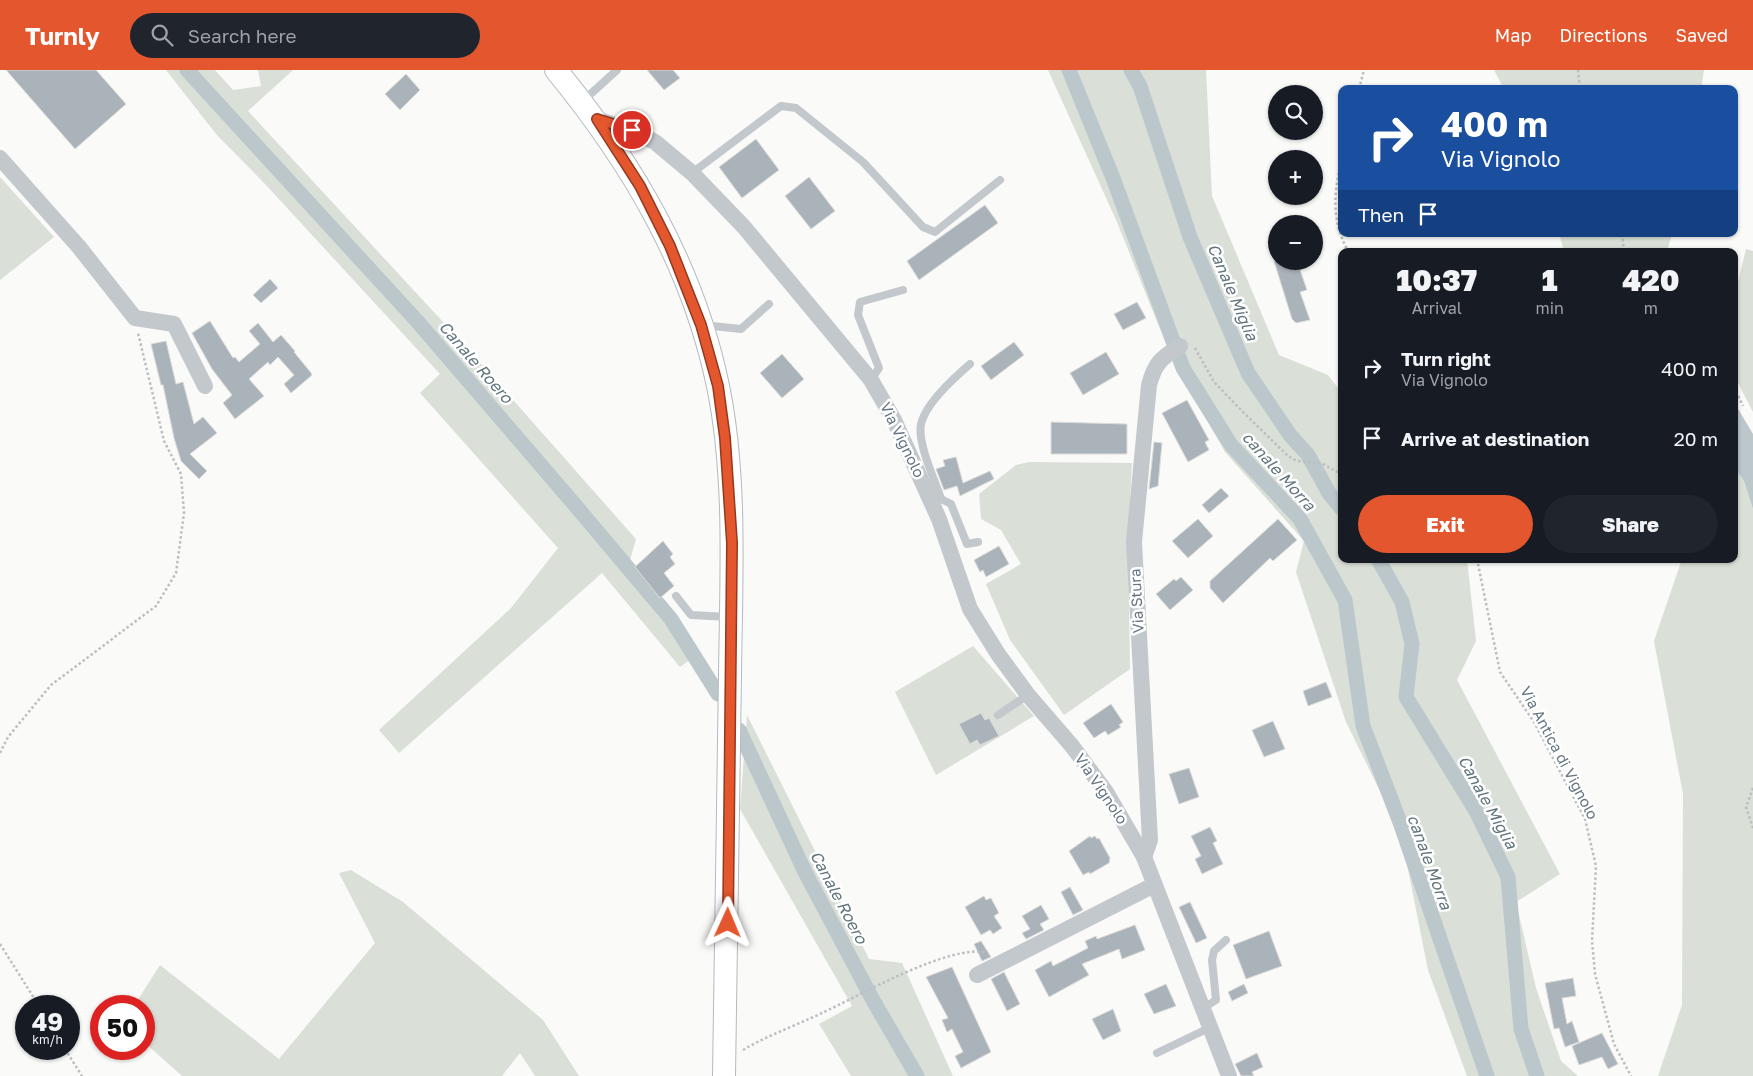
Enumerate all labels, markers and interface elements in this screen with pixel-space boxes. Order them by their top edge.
search box [130,13,480,58]
text: Turnly [25,21,100,50]
icon: search [148,21,176,49]
text: Search here [188,24,297,47]
text: Map [1495,24,1531,46]
text: Directions [1559,24,1647,46]
text: Saved [1675,24,1728,46]
map controls [1268,85,1323,270]
button: search [1268,85,1323,140]
text: 400 m [1441,103,1548,145]
icon: right [1358,105,1423,170]
pin [611,109,653,151]
icon: arrive [618,116,646,144]
text: Via Vignolo [1441,145,1560,172]
button: + [1268,150,1323,205]
icon: arrive [1414,200,1442,228]
text: Then [1358,203,1404,226]
button: − [1268,215,1323,270]
water label: Canale Miglia [1204,241,1263,344]
text: 10:37 [1396,262,1477,298]
text: 1 [1542,262,1558,298]
text: 420 [1622,262,1680,298]
text: Arrival [1412,298,1462,318]
text: min [1536,298,1564,318]
text: m [1644,298,1658,318]
water label: Canale Roero [435,317,518,408]
text: Turn right [1401,347,1491,370]
icon: right [1358,354,1386,382]
text: 400 m [1661,357,1718,380]
text: Via Vignolo [1401,370,1488,390]
street label: Via Vignolo [877,399,929,480]
icon: arrive [1358,424,1386,452]
water label: canale Morra [1238,427,1320,515]
text: Arrive at destination [1401,427,1589,450]
text: 20 m [1674,427,1718,450]
button: Exit [1358,495,1533,553]
button: Share [1543,495,1718,553]
street label: Via Stura [1125,568,1147,634]
street label: Via Antica di Vignolo [1517,683,1603,822]
street label: Via Vignolo [1072,750,1132,827]
water label: Canale Miglia [1454,752,1522,853]
water label: canale Morra [1404,812,1457,913]
water label: Canale Roero [806,847,873,948]
position arrow [701,896,753,948]
speed limit sign: 50 [90,995,155,1060]
text: 49 [32,1006,63,1037]
text: km/h [32,1032,63,1047]

